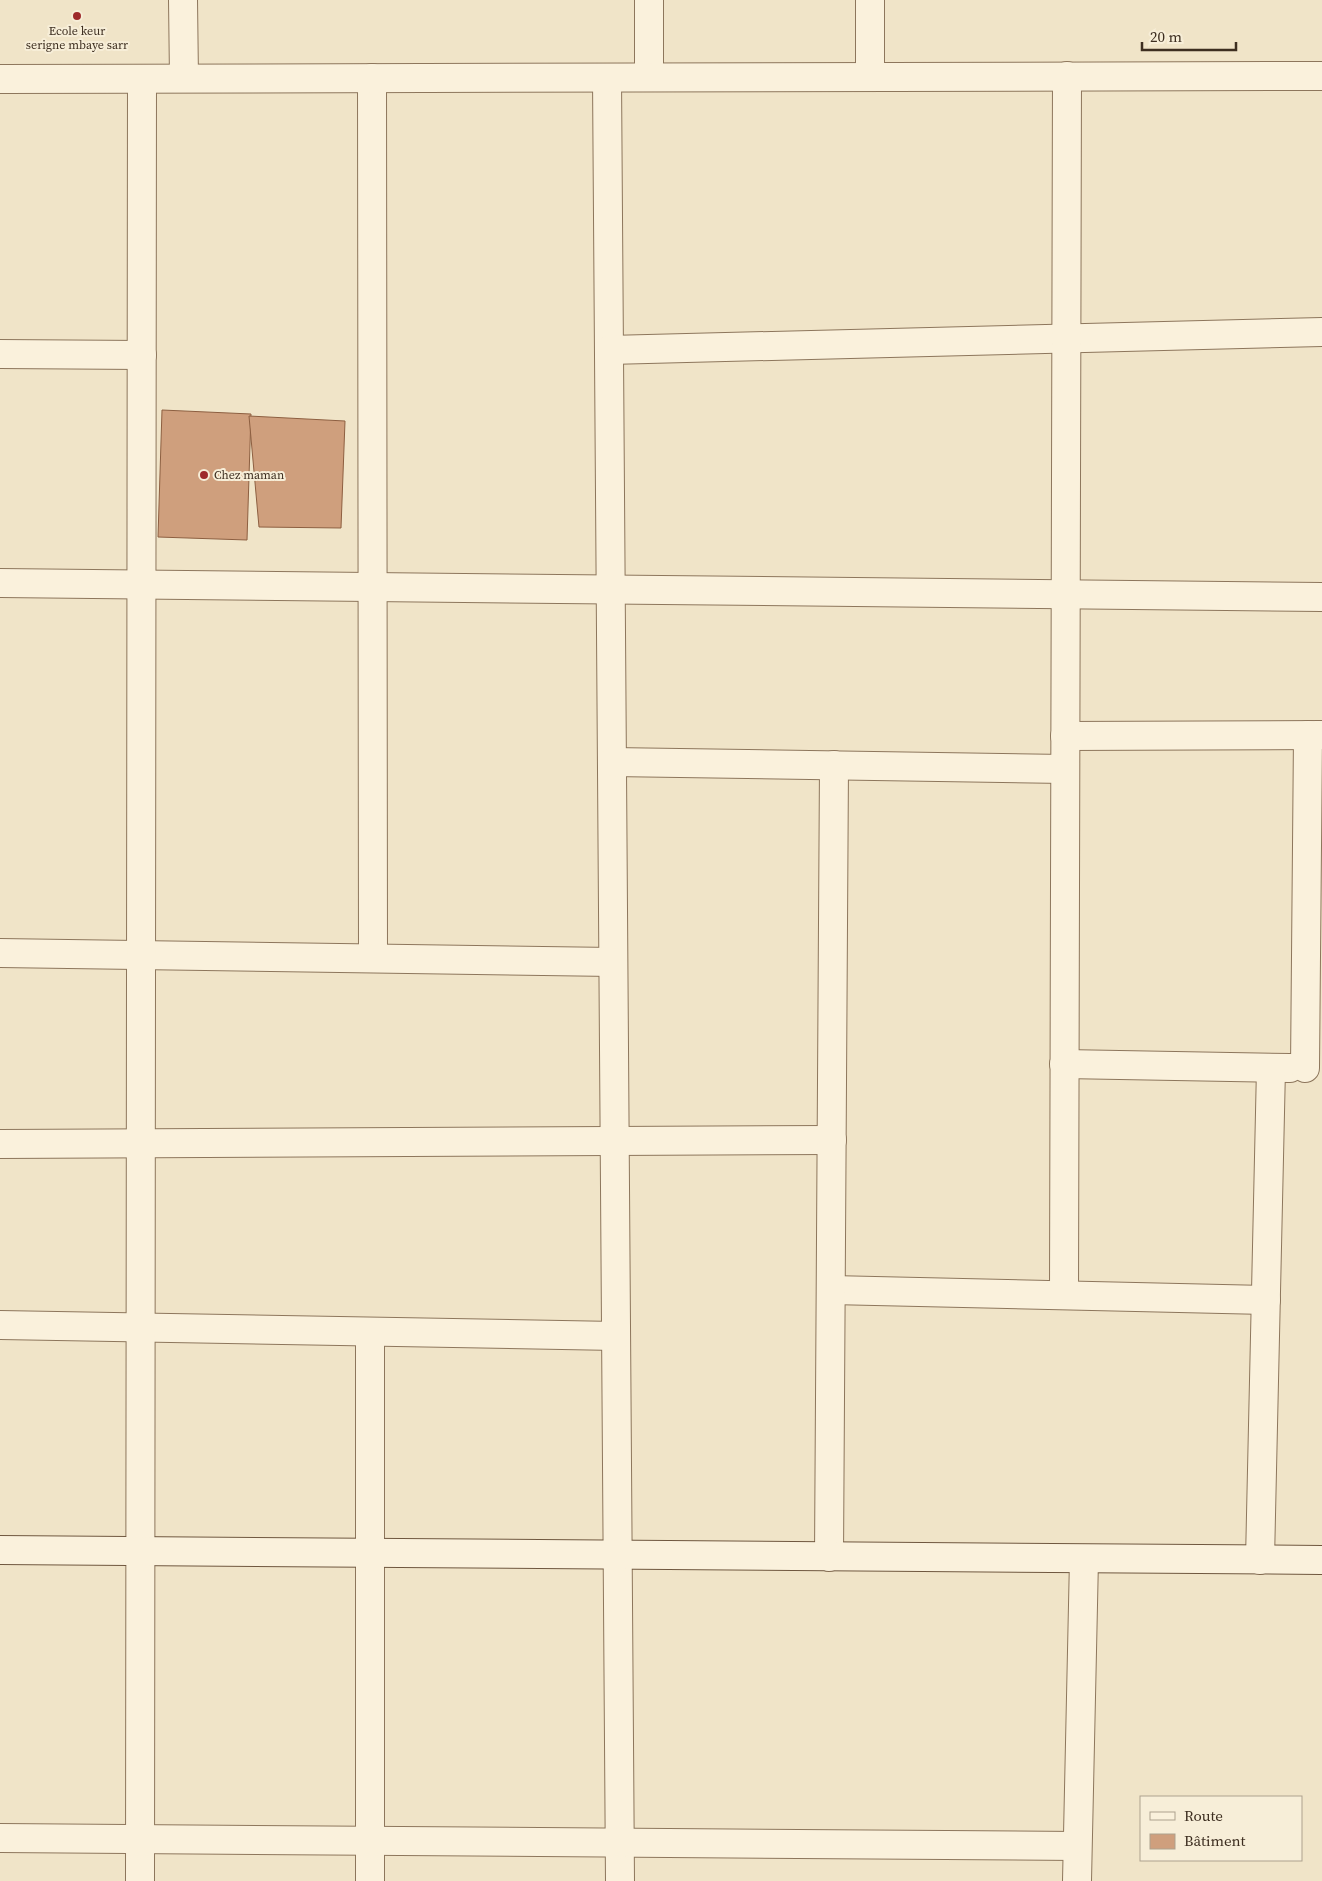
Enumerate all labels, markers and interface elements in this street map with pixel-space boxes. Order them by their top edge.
marker: Ecole keur serigne mbaye sarr [71,10,83,22]
scale bar [1142,20,1236,52]
place label: Ecole keur serigne mbaye sarr [26,23,128,53]
text: 20 m [1150,26,1182,47]
place label: Chez maman [214,467,284,483]
marker: Chez maman [198,469,210,481]
legend [1140,1796,1302,1861]
text: Route [1184,1805,1223,1826]
text: Bâtiment [1184,1830,1246,1851]

